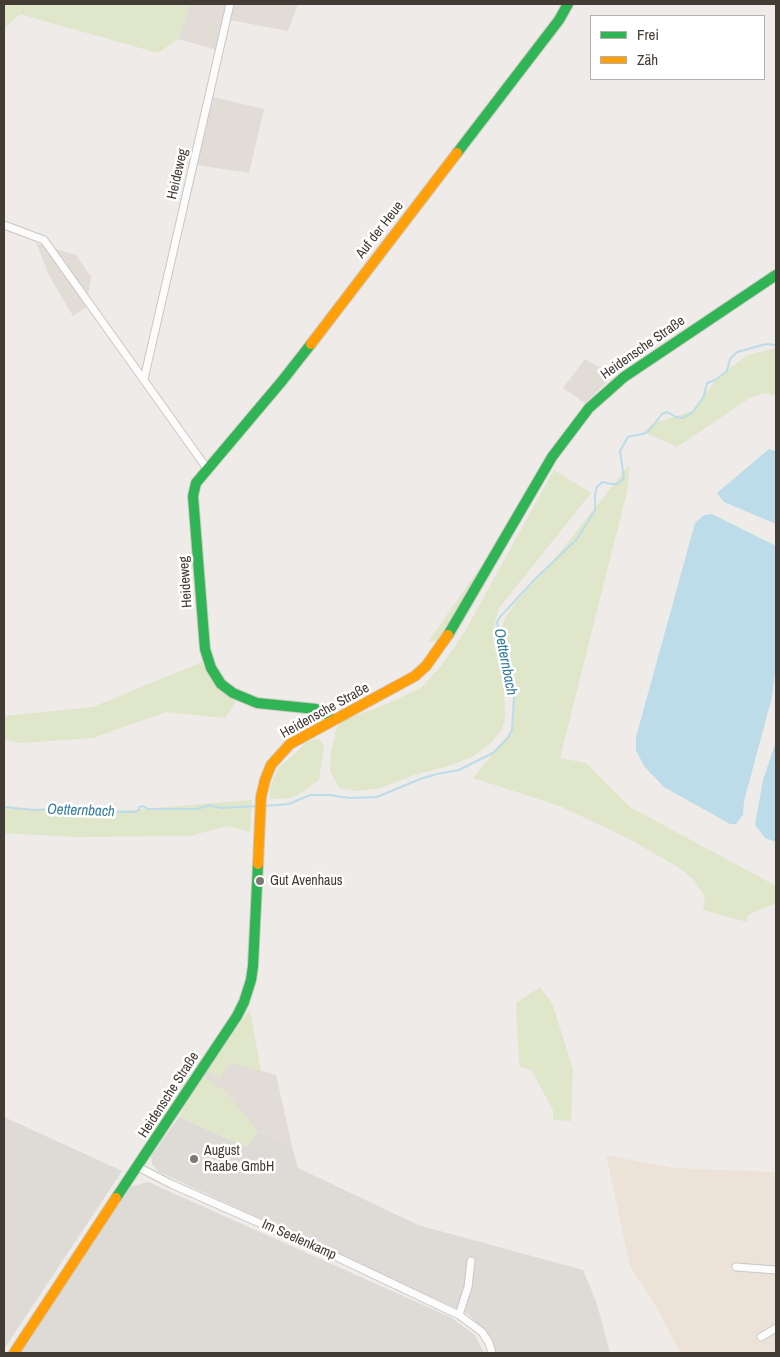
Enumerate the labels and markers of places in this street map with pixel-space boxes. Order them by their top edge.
place label: Gut Avenhaus [270,873,343,889]
marker: Gut Avenhaus [254,875,266,887]
place label: August Raabe GmbH [204,1143,274,1176]
marker: August Raabe GmbH [188,1153,200,1165]

